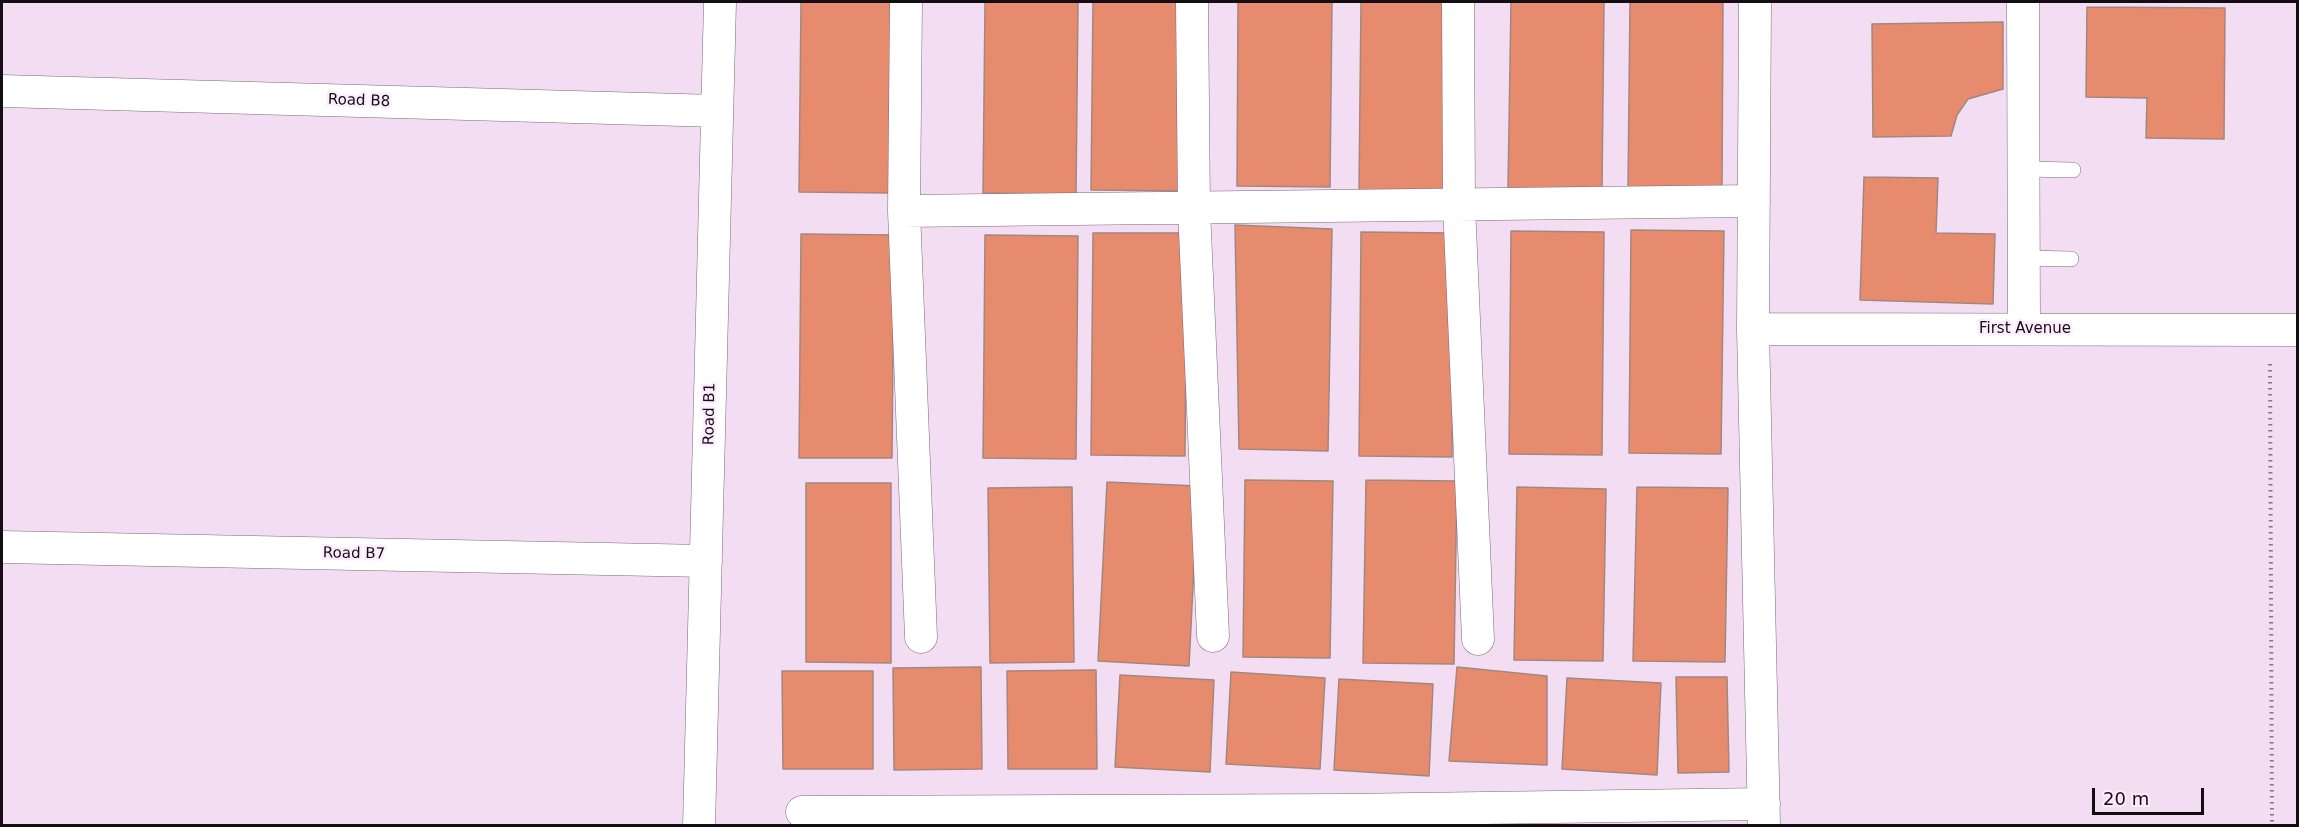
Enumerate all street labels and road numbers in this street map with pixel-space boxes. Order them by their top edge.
street label: Road B8 [328,91,390,111]
street label: First Avenue [1979,320,2071,338]
street label: Road B1 [700,383,720,445]
street label: Road B7 [323,544,385,564]

